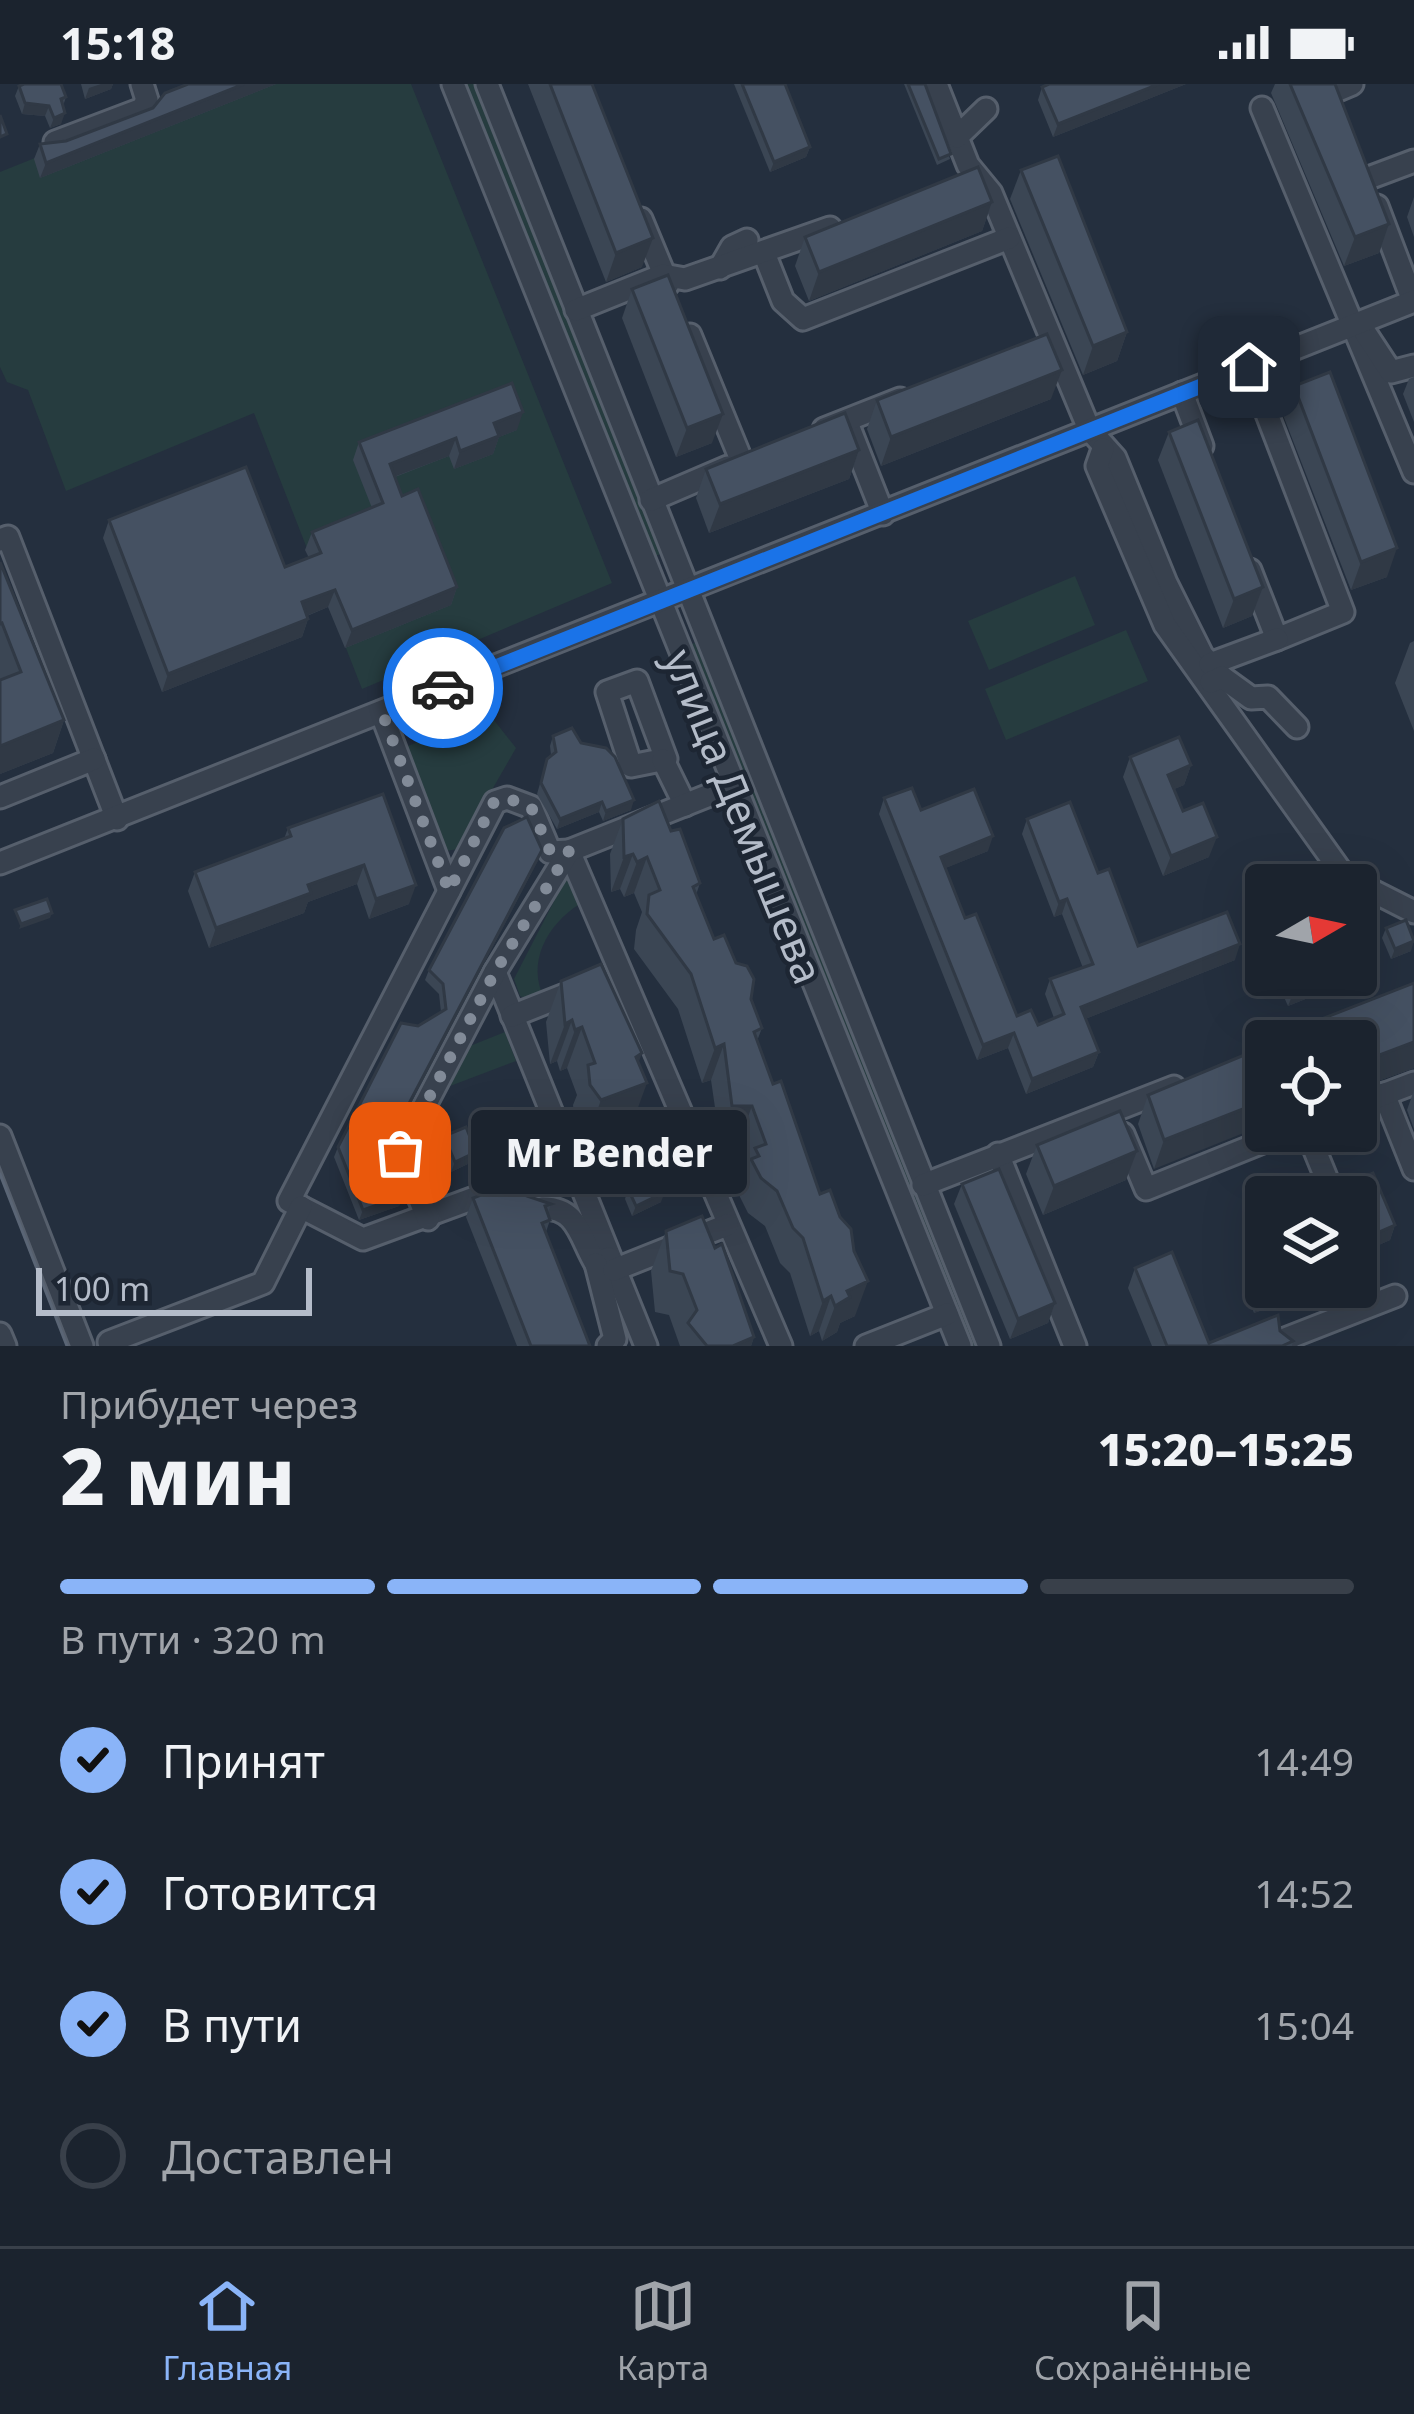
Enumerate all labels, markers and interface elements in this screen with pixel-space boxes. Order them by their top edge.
text: 15:18 [60,12,176,73]
pin [1198,316,1300,418]
icon: home [1216,334,1282,400]
courier [383,628,503,748]
street label: улица Демышева [652,640,838,992]
icon: car [410,655,476,721]
north arrow [1245,864,1377,996]
map controls [1245,864,1377,1308]
button: locate [1245,1020,1377,1152]
pin [349,1102,451,1204]
callout: Mr Bender [472,1111,748,1195]
icon: bag [367,1120,433,1186]
text: Mr Bender [506,1125,712,1178]
button: layers [1245,1176,1377,1308]
scale bar [36,1262,312,1315]
text: 100 m [54,1266,150,1311]
text: Прибудет через [60,1377,358,1430]
text: 15:20–15:25 [1098,1418,1354,1479]
text: 2 мин [60,1422,295,1528]
text: В пути · 320 m [60,1612,326,1665]
icon: check [60,1727,126,1793]
text: Принят [162,1730,325,1791]
text: 14:49 [1254,1734,1354,1787]
icon: check [60,1859,126,1925]
text: Готовится [162,1862,378,1923]
text: 14:52 [1254,1866,1354,1919]
icon: check [60,1991,126,2057]
text: В пути [162,1994,302,2055]
text: 15:04 [1254,1998,1354,2051]
text: Доставлен [162,2126,394,2187]
tab: Главная [162,2273,292,2390]
tab: Карта [617,2273,709,2390]
tab: Сохранённые [1034,2273,1252,2390]

